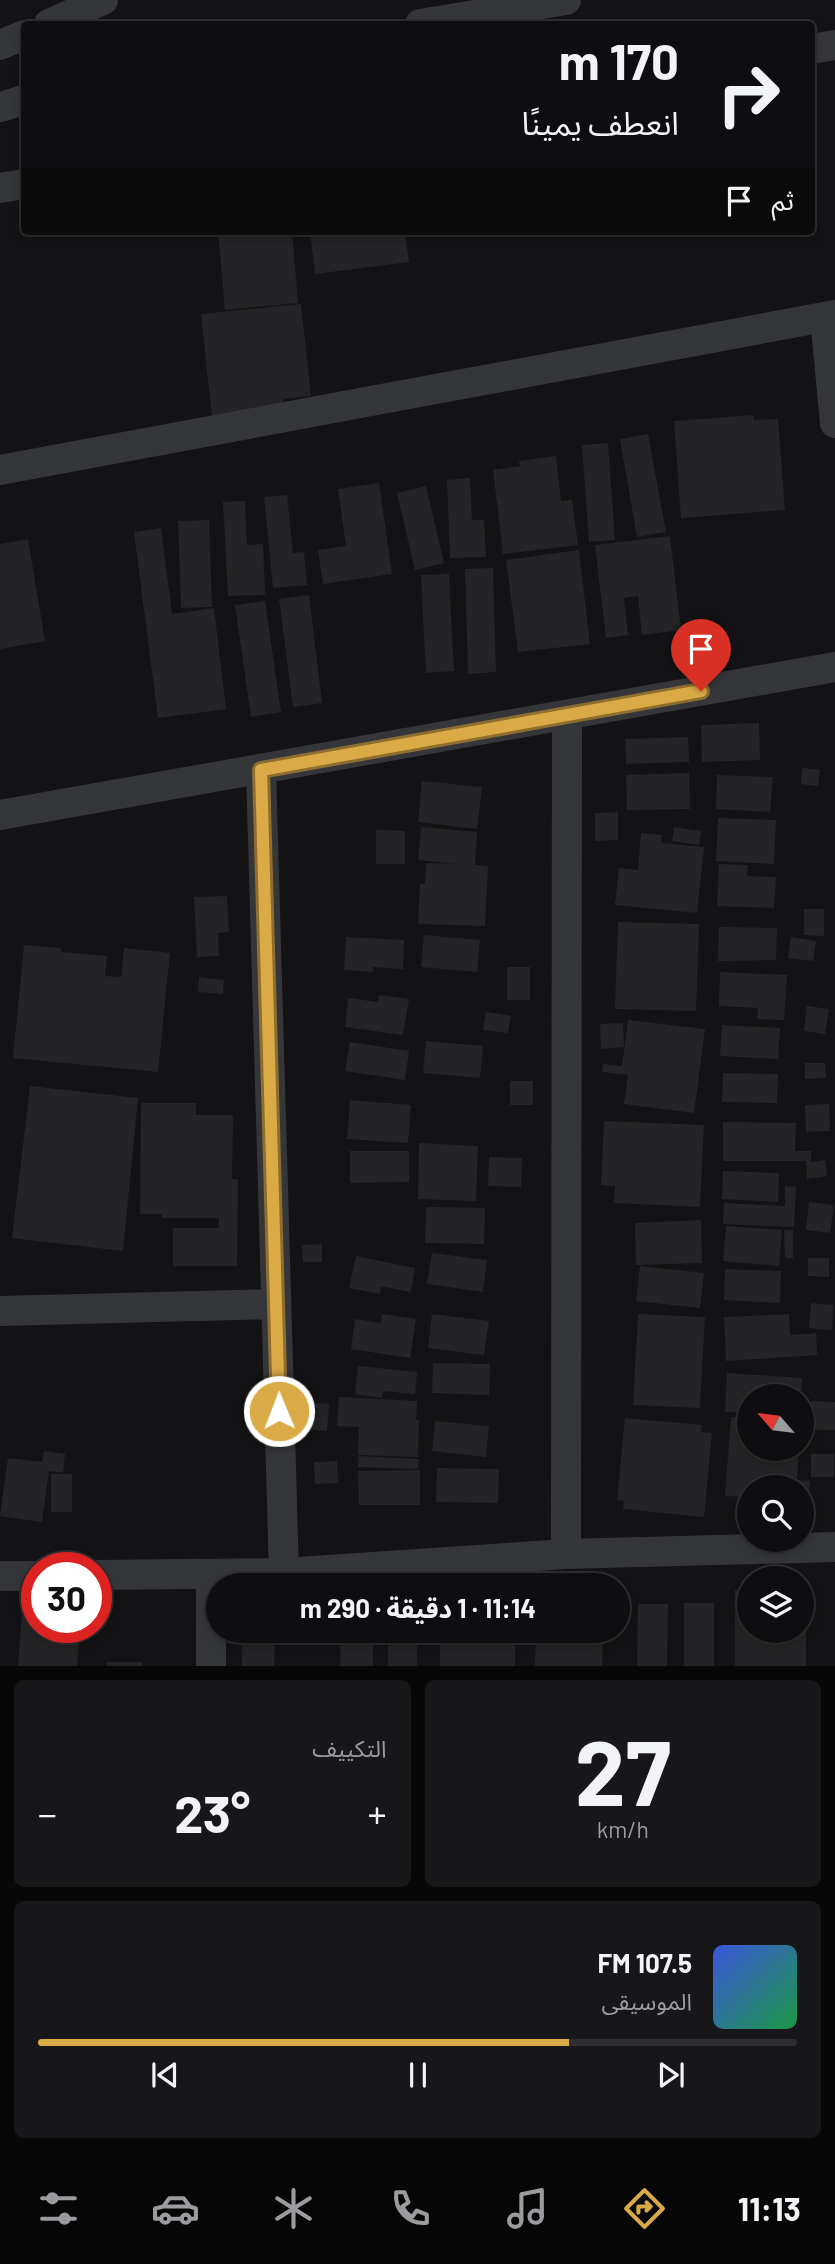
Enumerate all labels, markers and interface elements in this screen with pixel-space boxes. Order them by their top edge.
text: 170 m [559,31,679,90]
icon: right [703,49,794,140]
text: انعطف يمينًا [522,103,679,141]
icon: arrive [720,182,758,220]
text: ثم [772,184,794,215]
pin [671,619,731,691]
icon: arrive [682,630,720,668]
position arrow [242,1374,316,1448]
north arrow [737,1384,814,1461]
map controls [737,1384,814,1643]
button: search [737,1475,814,1552]
speed limit sign: 30 [21,1552,112,1643]
button: layers [737,1566,814,1643]
text: 11:14 · 1 دقيقة · 290 m [300,1592,536,1623]
text: 27 [575,1715,671,1824]
text: التكييف [312,1734,387,1762]
text: 23° [174,1781,250,1843]
text: − [38,1790,57,1836]
text: + [367,1790,387,1836]
text: km/h [597,1815,649,1843]
text: 107.5 FM [597,1947,692,1978]
text: الموسيقى [601,1987,692,2015]
icon: previous [146,2056,184,2094]
icon: pause [399,2056,437,2094]
icon: next [652,2056,690,2094]
icon: filters [34,2184,83,2233]
icon: car [151,2184,200,2233]
icon: climate [269,2184,318,2233]
icon: phone [386,2184,435,2233]
icon: music [503,2184,552,2233]
icon: directions [620,2184,669,2233]
text: 11:13 [738,2189,801,2227]

